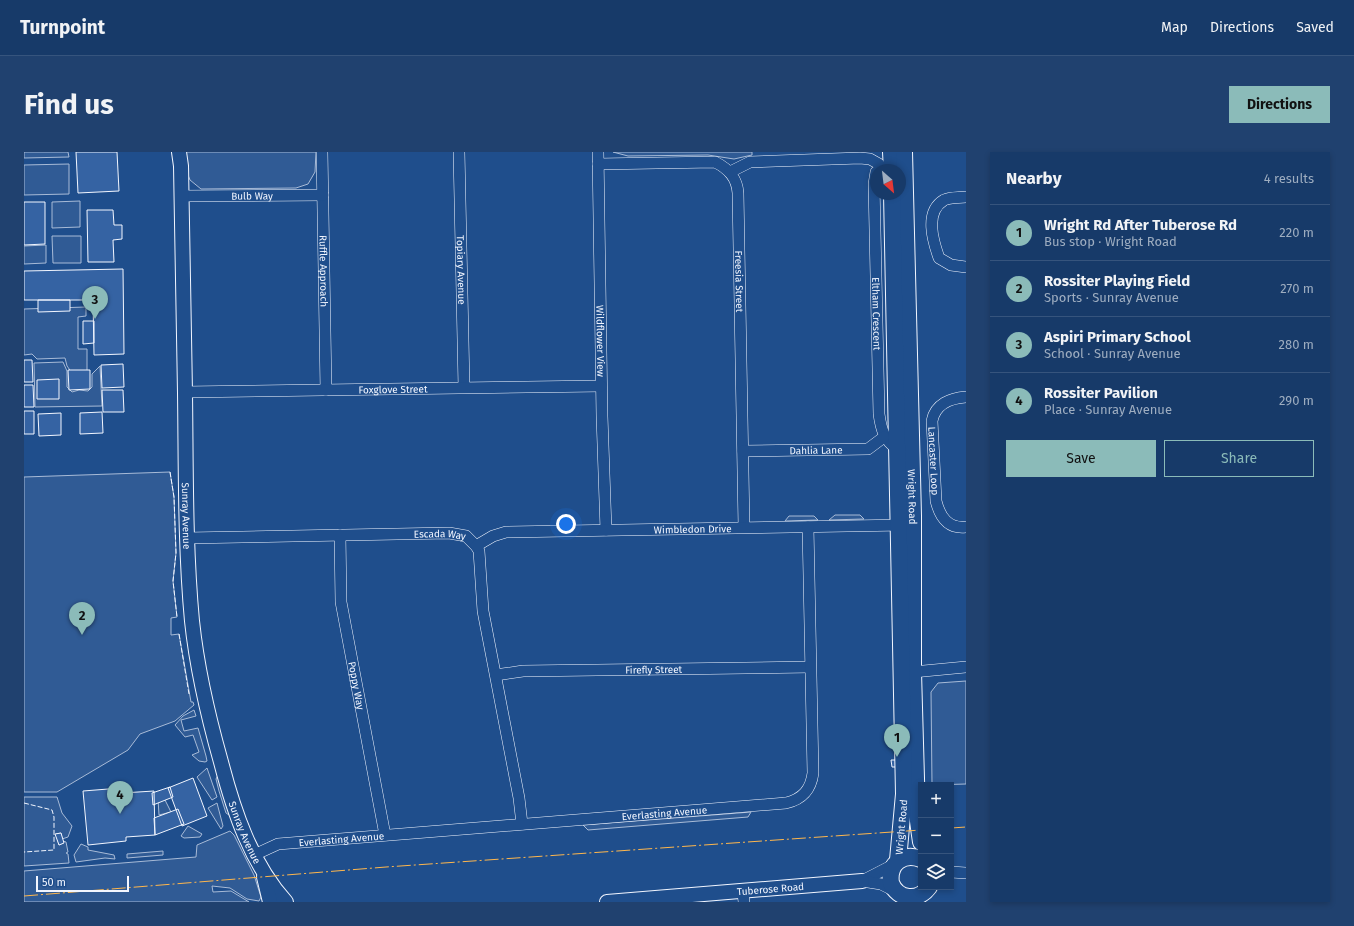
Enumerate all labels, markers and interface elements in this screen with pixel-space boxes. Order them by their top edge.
text: Turnpoint [20,16,105,39]
text: Map [1161,19,1188,36]
text: Directions [1210,19,1274,36]
text: Saved [1296,19,1334,36]
button: Directions [1229,86,1330,123]
text: Find us [24,88,114,121]
north arrow [870,164,906,200]
text: Nearby [1006,168,1061,189]
text: 4 results [1264,171,1314,186]
street label: Bulb Way [231,190,273,203]
text: Wright Rd After Tuberose Rd [1044,216,1237,234]
text: 1 [1016,225,1022,240]
text: 220 m [1279,225,1314,240]
text: Bus stop · Wright Road [1044,234,1177,249]
street label: Ruffle Approach [316,235,330,307]
street label: Topiary Avenue [454,235,467,305]
street label: Freesia Street [732,250,745,313]
text: Rossiter Playing Field [1044,272,1190,290]
street label: Eltham Crescent [869,277,883,351]
text: 2 [1016,281,1022,296]
text: 270 m [1280,281,1314,296]
pin: 3 [82,286,108,319]
text: Sports · Sunray Avenue [1044,290,1179,305]
street label: Wildflower View [593,305,606,377]
text: Aspiri Primary School [1044,328,1191,346]
text: 3 [1016,337,1022,352]
text: 280 m [1279,337,1314,352]
text: School · Sunray Avenue [1044,346,1181,361]
street label: Foxglove Street [358,383,428,396]
text: Rossiter Pavilion [1044,384,1158,402]
text: 4 [1015,393,1023,408]
text: 290 m [1279,393,1314,408]
text: Place · Sunray Avenue [1044,402,1172,417]
street label: Lancaster Loop [925,426,941,496]
button: Save [1006,440,1156,477]
button: Share [1164,440,1314,477]
street label: Dahlia Lane [789,444,843,457]
street label: Wright Road [905,469,918,525]
street label: Sunray Avenue [179,482,192,549]
your location [556,514,576,534]
street label: Wimbledon Drive [654,523,732,536]
street label: Escada Way [414,528,467,543]
pin: 2 [69,602,95,635]
street label: Poppy Way [345,661,366,711]
street label: Firefly Street [625,664,683,677]
pin: 1 [884,724,910,757]
pin: 4 [107,781,133,814]
map controls [918,782,954,890]
button: + [918,782,954,818]
street label: Wright Road [894,799,910,855]
street label: Sunray Avenue [226,800,263,866]
street label: Everlasting Avenue [621,804,708,823]
button: − [918,818,954,854]
street label: Everlasting Avenue [298,830,385,849]
button: layers [918,854,954,890]
scale bar [36,874,129,893]
text: 50 m [42,876,66,889]
street label: Tuberose Road [737,881,805,898]

